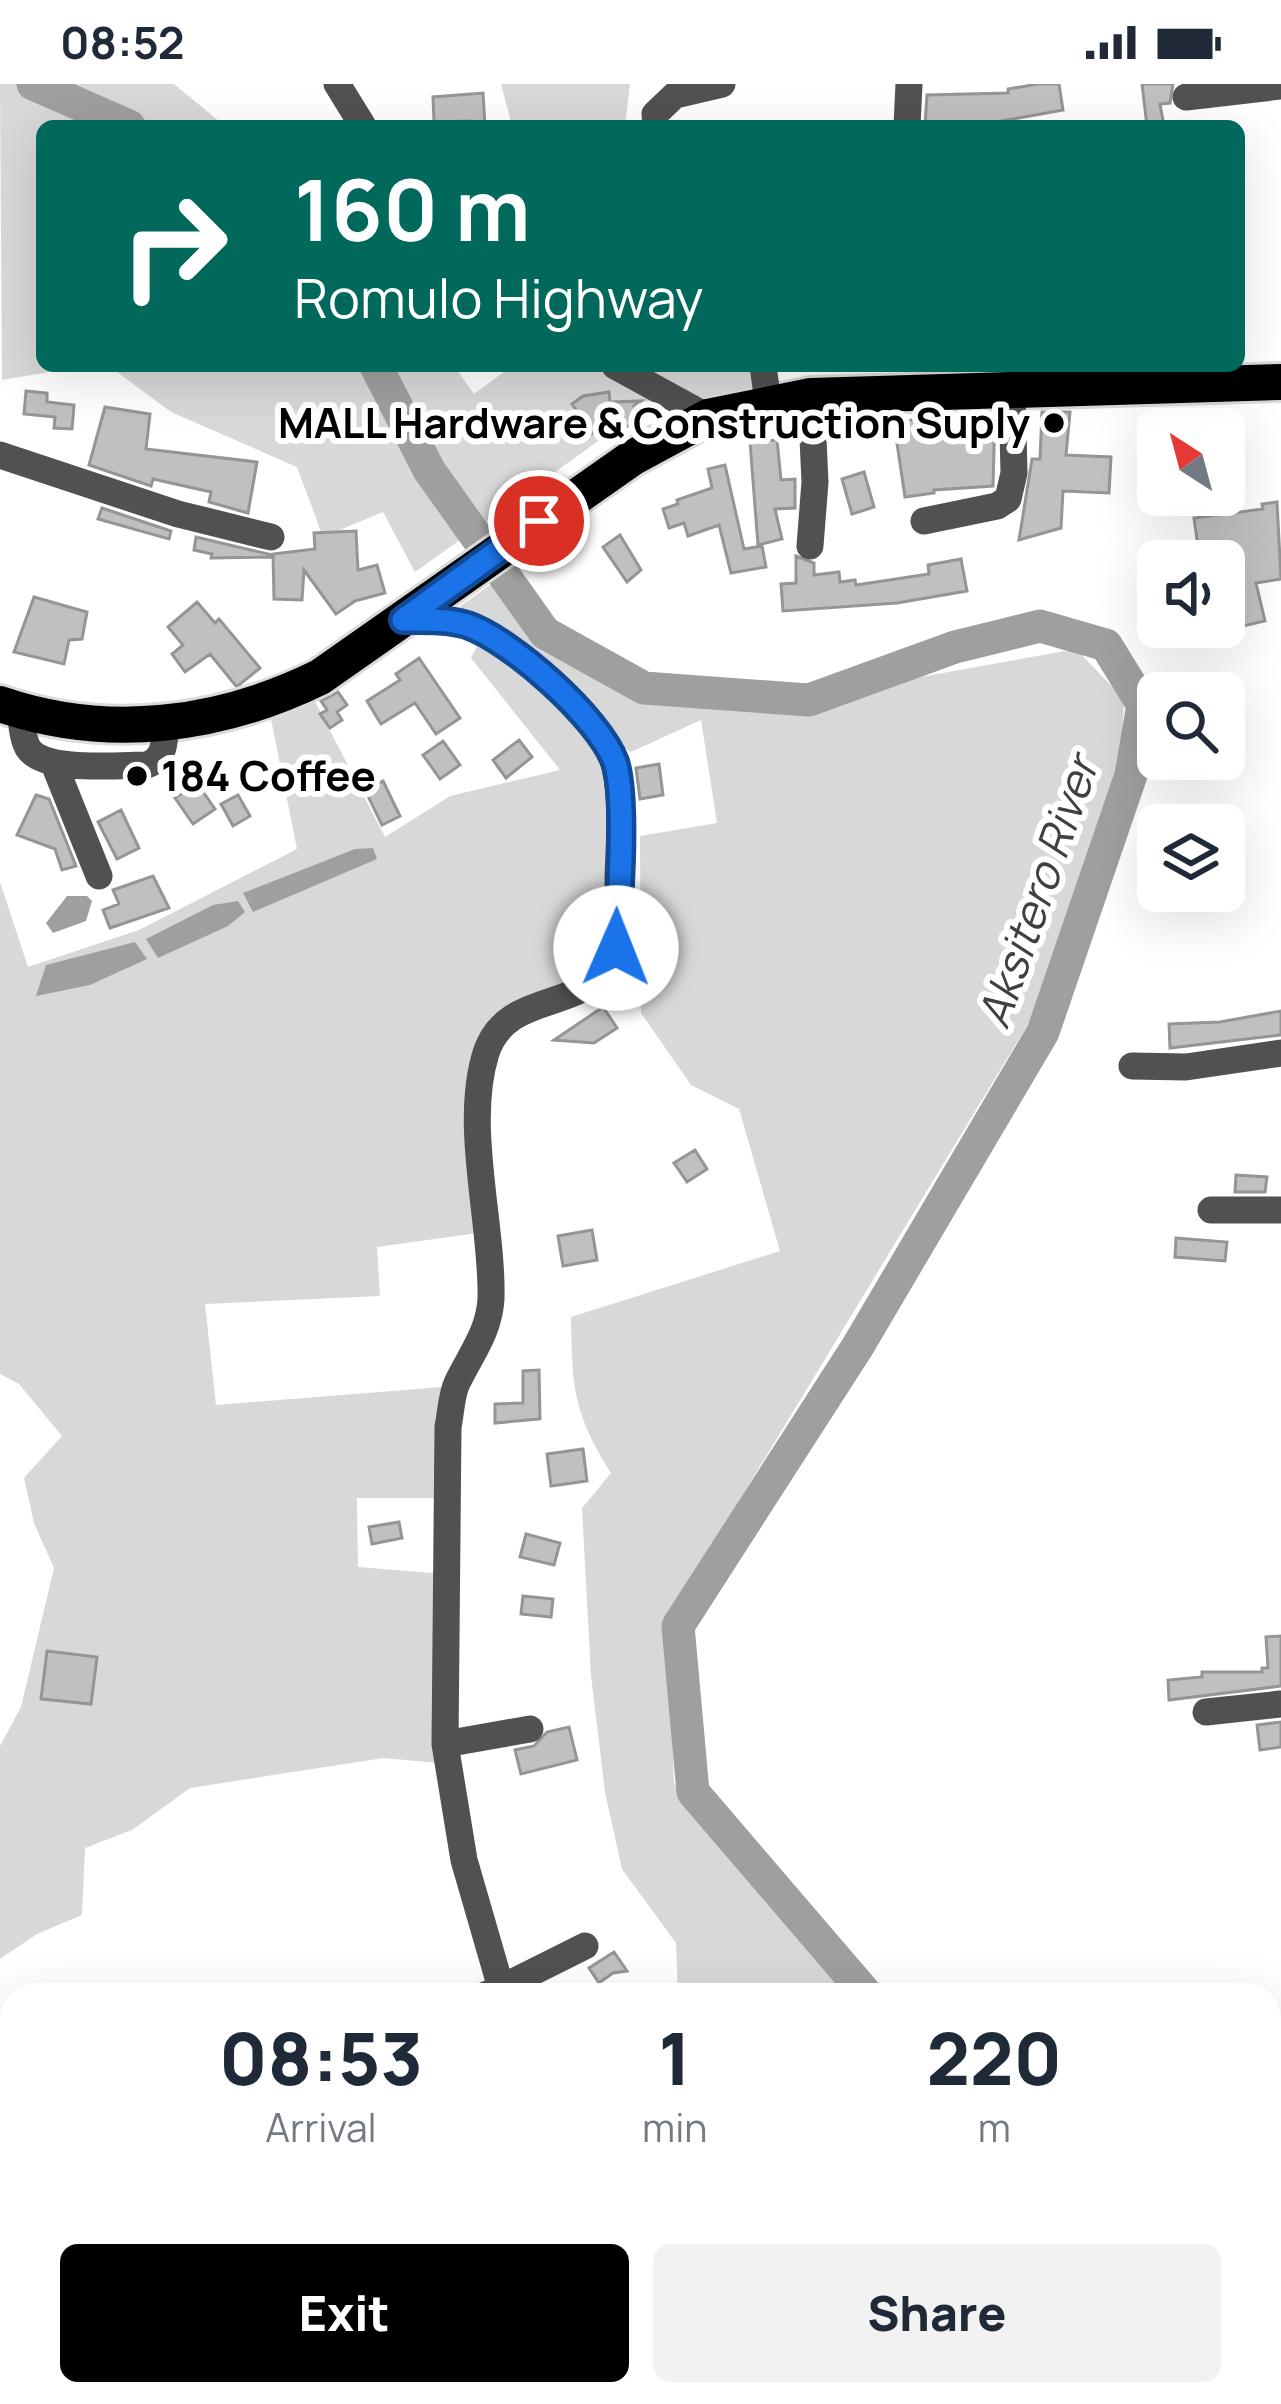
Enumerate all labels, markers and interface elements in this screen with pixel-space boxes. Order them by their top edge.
text: 08:52 [60,11,185,73]
text: 160 m [294,151,531,266]
icon: right [96,168,252,324]
text: Romulo Highway [294,260,704,334]
place label: MALL Hardware & Construction Suply [278,393,1030,451]
north arrow [1137,408,1245,516]
map controls [1137,408,1245,912]
marker: MALL Hardware & Construction Suply [1041,410,1067,436]
pin [488,470,590,572]
icon: arrive [506,488,572,554]
button: sound [1137,540,1245,648]
button: search [1137,672,1245,780]
water label: Aksitero River [962,742,1114,1035]
place label: 184 Coffee [161,746,376,804]
marker: 184 Coffee [124,763,150,789]
button: layers [1137,804,1245,912]
position arrow [553,885,679,1011]
text: 08:53 [219,2008,423,2107]
text: 1 [658,2008,691,2107]
text: 220 [926,2008,1062,2107]
text: Arrival [265,2100,377,2154]
text: min [642,2100,707,2154]
text: m [978,2100,1011,2154]
button: Exit [60,2244,629,2382]
button: Share [653,2244,1221,2382]

